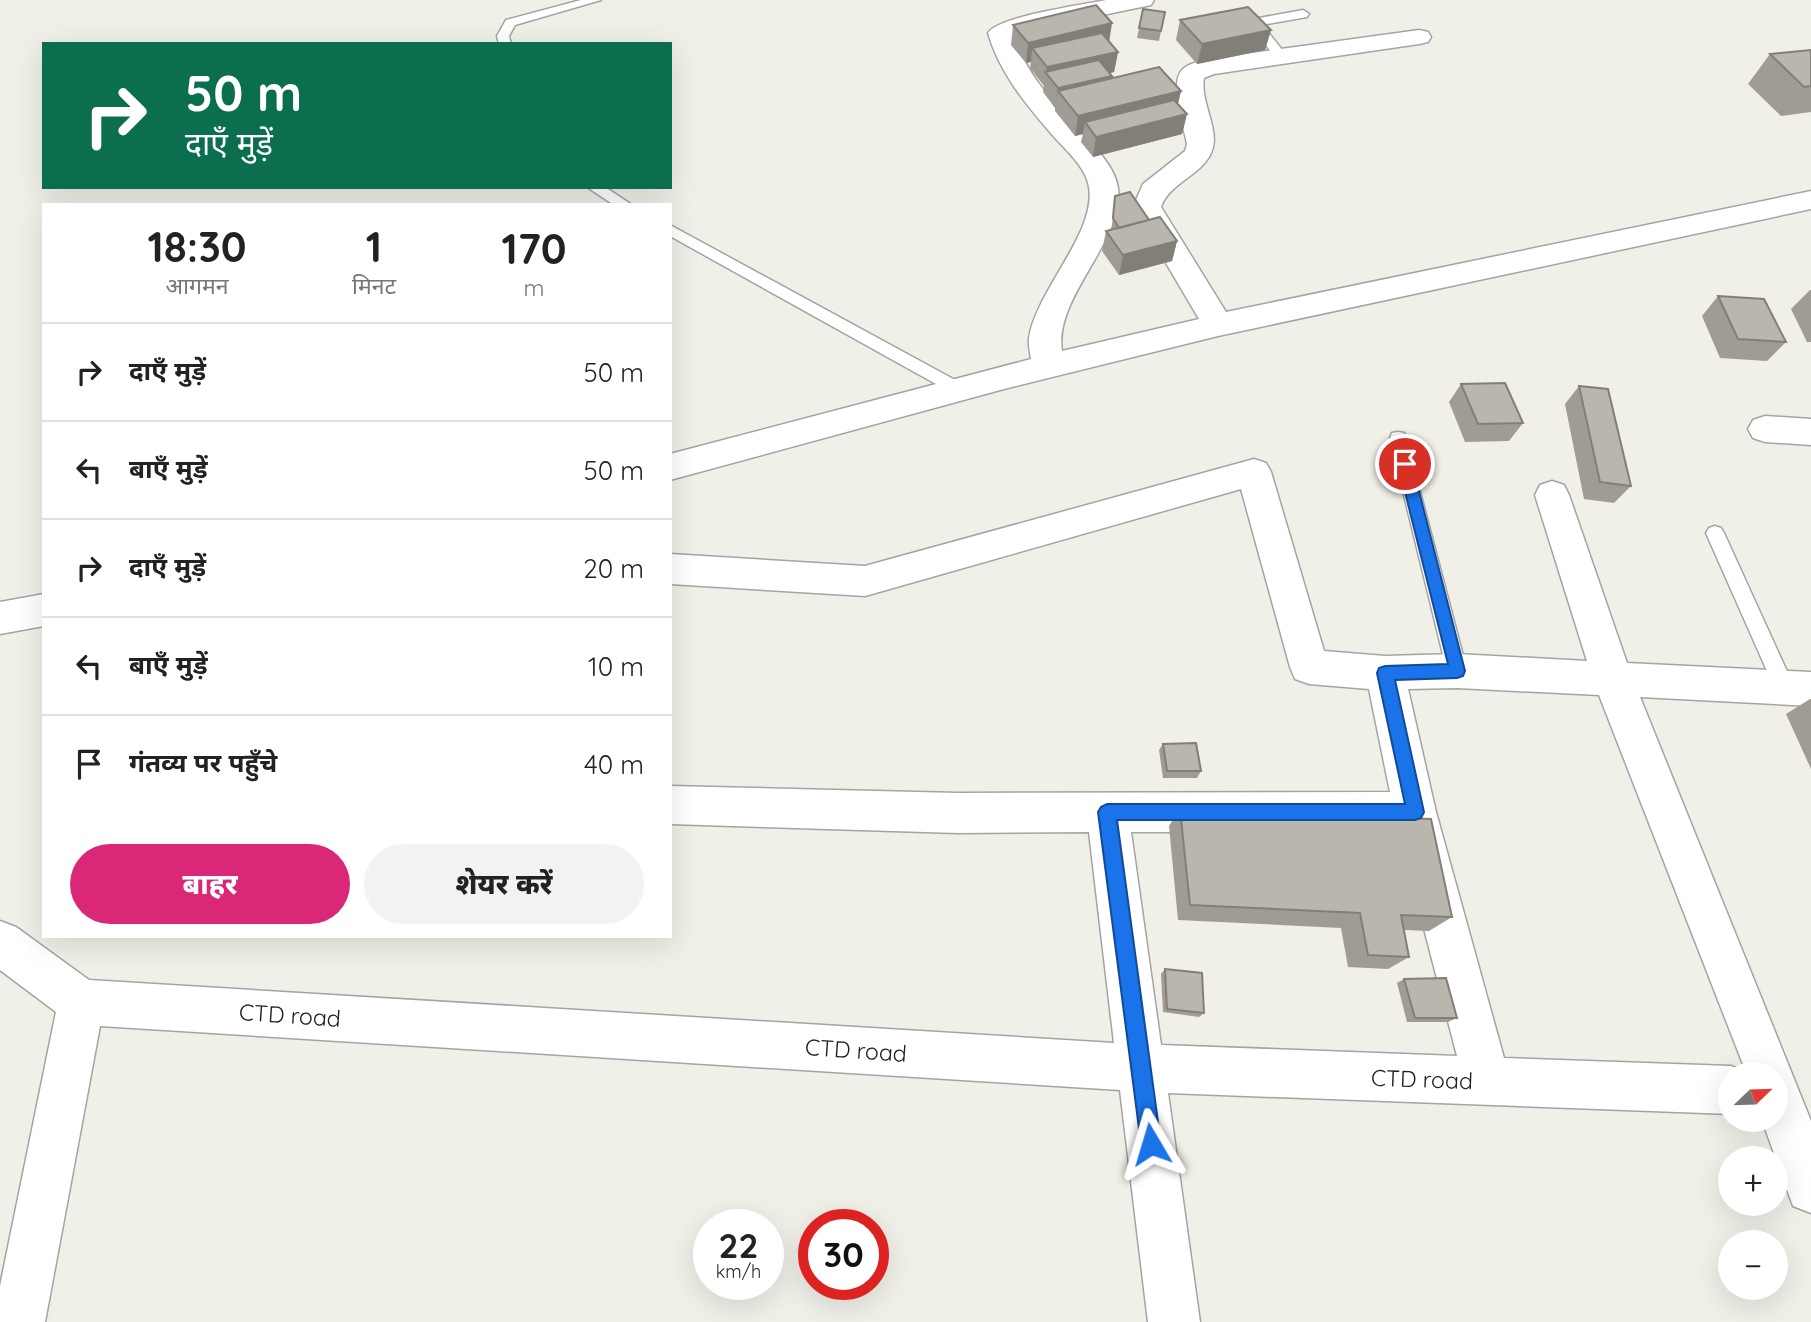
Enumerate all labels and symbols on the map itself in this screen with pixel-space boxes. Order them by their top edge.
pin [1375,434,1435,494]
street label: CTD road [238,997,342,1033]
street label: CTD road [804,1032,908,1068]
north arrow [1718,1062,1788,1132]
street label: CTD road [1371,1063,1473,1095]
position arrow [1114,1107,1188,1181]
speed limit sign: 30 [798,1209,889,1300]

